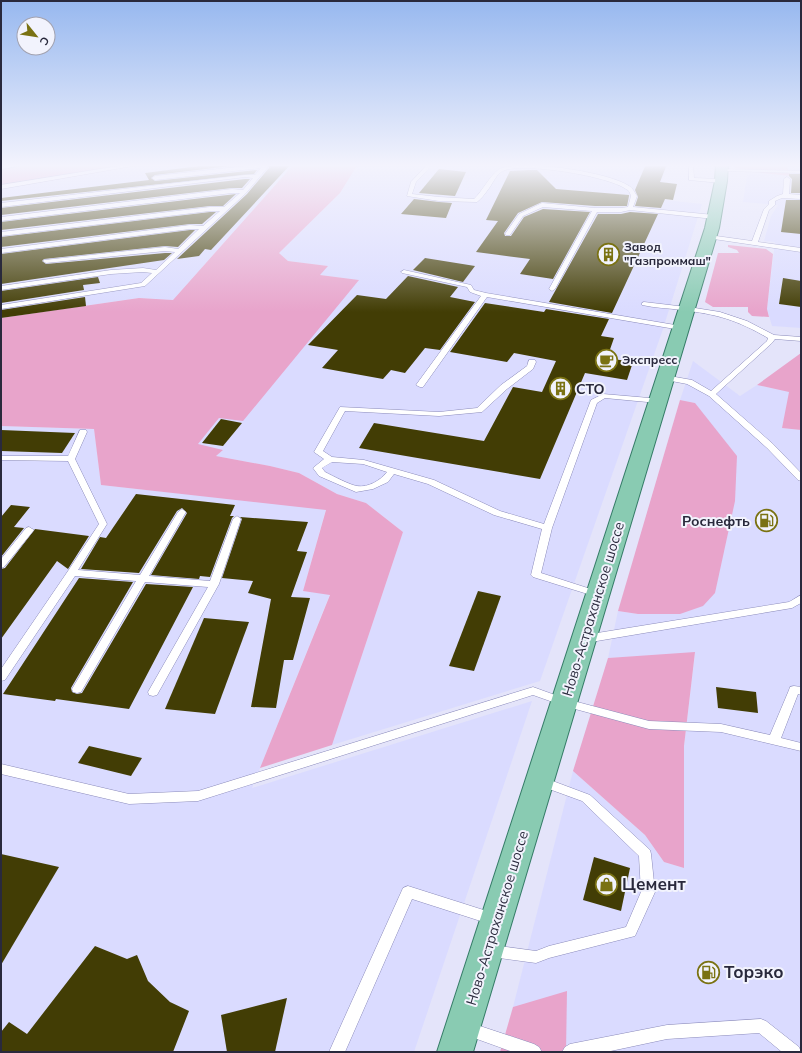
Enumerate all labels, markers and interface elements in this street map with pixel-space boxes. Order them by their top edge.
north arrow [16,16,56,56]
text: С [36,34,53,48]
place label: Завод "Газпроммаш" [624,239,711,268]
building icon: Завод "Газпроммаш" [595,241,621,267]
cafe icon: Экспресс [593,347,619,373]
place label: Экспресс [622,352,678,367]
building icon: СТО [548,376,574,402]
place label: СТО [576,380,605,398]
fuel station icon: Роснефть [753,508,779,534]
place label: Роснефть [682,512,750,530]
street label: Ново-Астраханское шоссе [558,519,628,699]
street label: Ново-Астраханское шоссе [462,828,532,1008]
shop icon: Цемент [594,871,620,897]
place label: Цемент [622,873,686,894]
fuel station icon: Торэко [695,959,721,985]
place label: Торэко [724,961,783,982]

